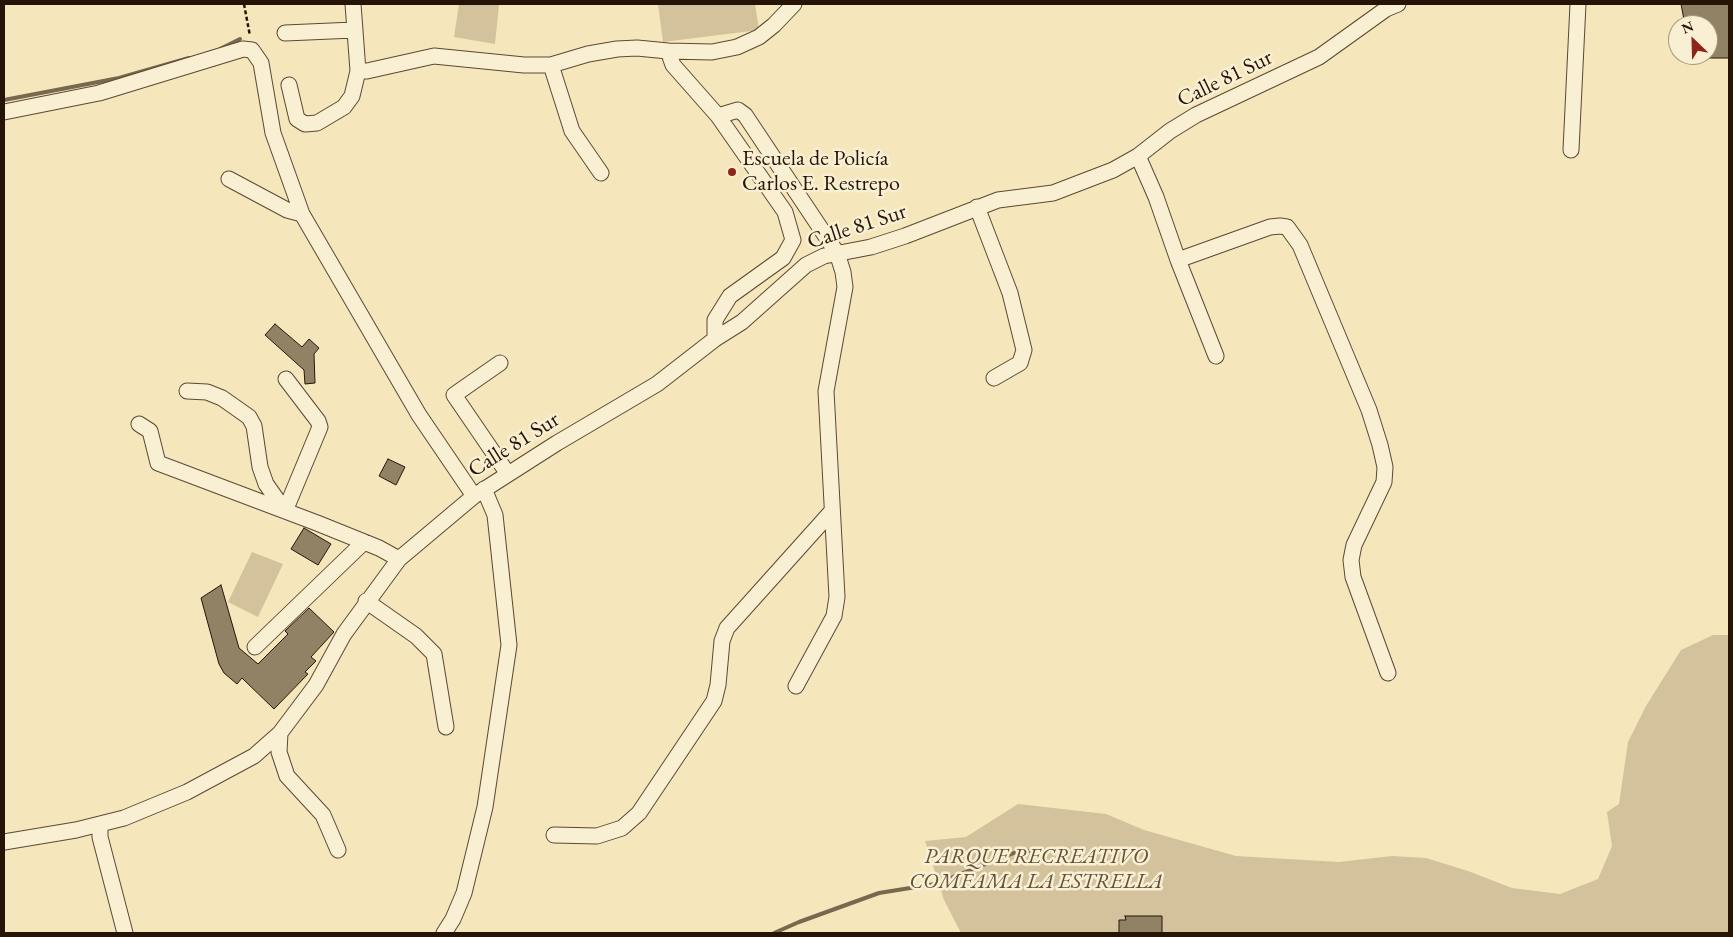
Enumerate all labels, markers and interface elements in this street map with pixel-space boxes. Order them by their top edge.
north arrow [1668,15,1718,65]
text: N [1678,17,1696,38]
street label: Calle 81 Sur [1173,45,1277,113]
place label: Escuela de Policía Carlos E. Restrepo [742,146,900,198]
marker: Escuela de Policía Carlos E. Restrepo [726,166,738,178]
street label: Calle 81 Sur [804,199,910,255]
street label: Calle 81 Sur [463,407,565,483]
park label: PARQUE RECREATIVO COMFAMA LA ESTRELLA [909,844,1163,896]

